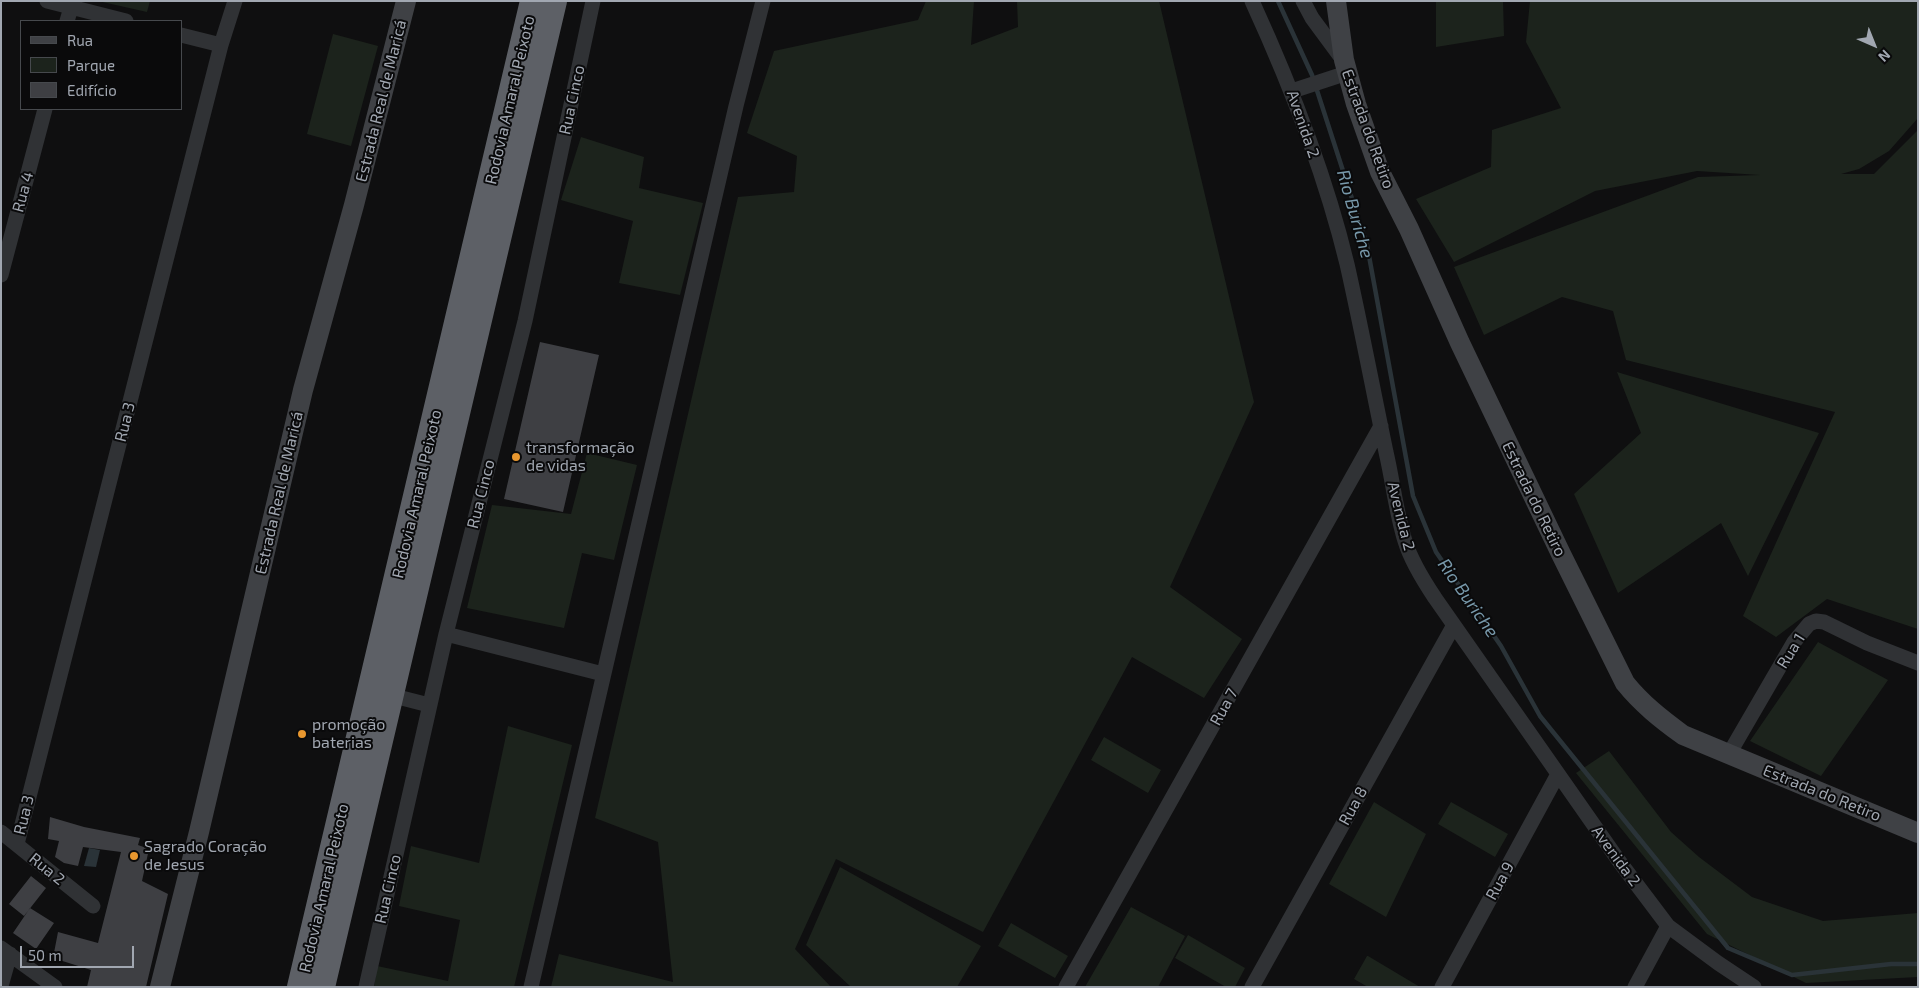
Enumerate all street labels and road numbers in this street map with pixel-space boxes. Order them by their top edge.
street label: Rodovia Amaral Peixoto [481,14,539,186]
street label: Estrada Real de Maricá [352,18,410,184]
street label: Rua Cinco [555,64,589,136]
street label: Estrada do Retiro [1338,67,1398,191]
street label: Avenida 2 [1282,88,1324,160]
street label: Rua 4 [8,170,38,214]
street label: Rua 3 [111,400,139,444]
street label: Rodovia Amaral Peixoto [388,408,446,580]
street label: Estrada Real de Maricá [251,410,307,576]
street label: Estrada do Retiro [1498,438,1570,560]
street label: Rua Cinco [463,457,499,531]
street label: Avenida 2 [1383,480,1419,552]
street label: Rua 1 [1773,630,1809,672]
street label: Rua 7 [1206,685,1242,729]
street label: Estrada do Retiro [1760,761,1884,825]
street label: Rua 8 [1335,783,1371,829]
street label: Rua 3 [10,793,38,837]
street label: Rodovia Amaral Peixoto [295,802,353,974]
street label: Avenida 2 [1588,822,1644,890]
street label: Rua 2 [25,849,69,889]
street label: Rua Cinco [371,852,405,926]
street label: Rua 9 [1482,859,1518,903]

